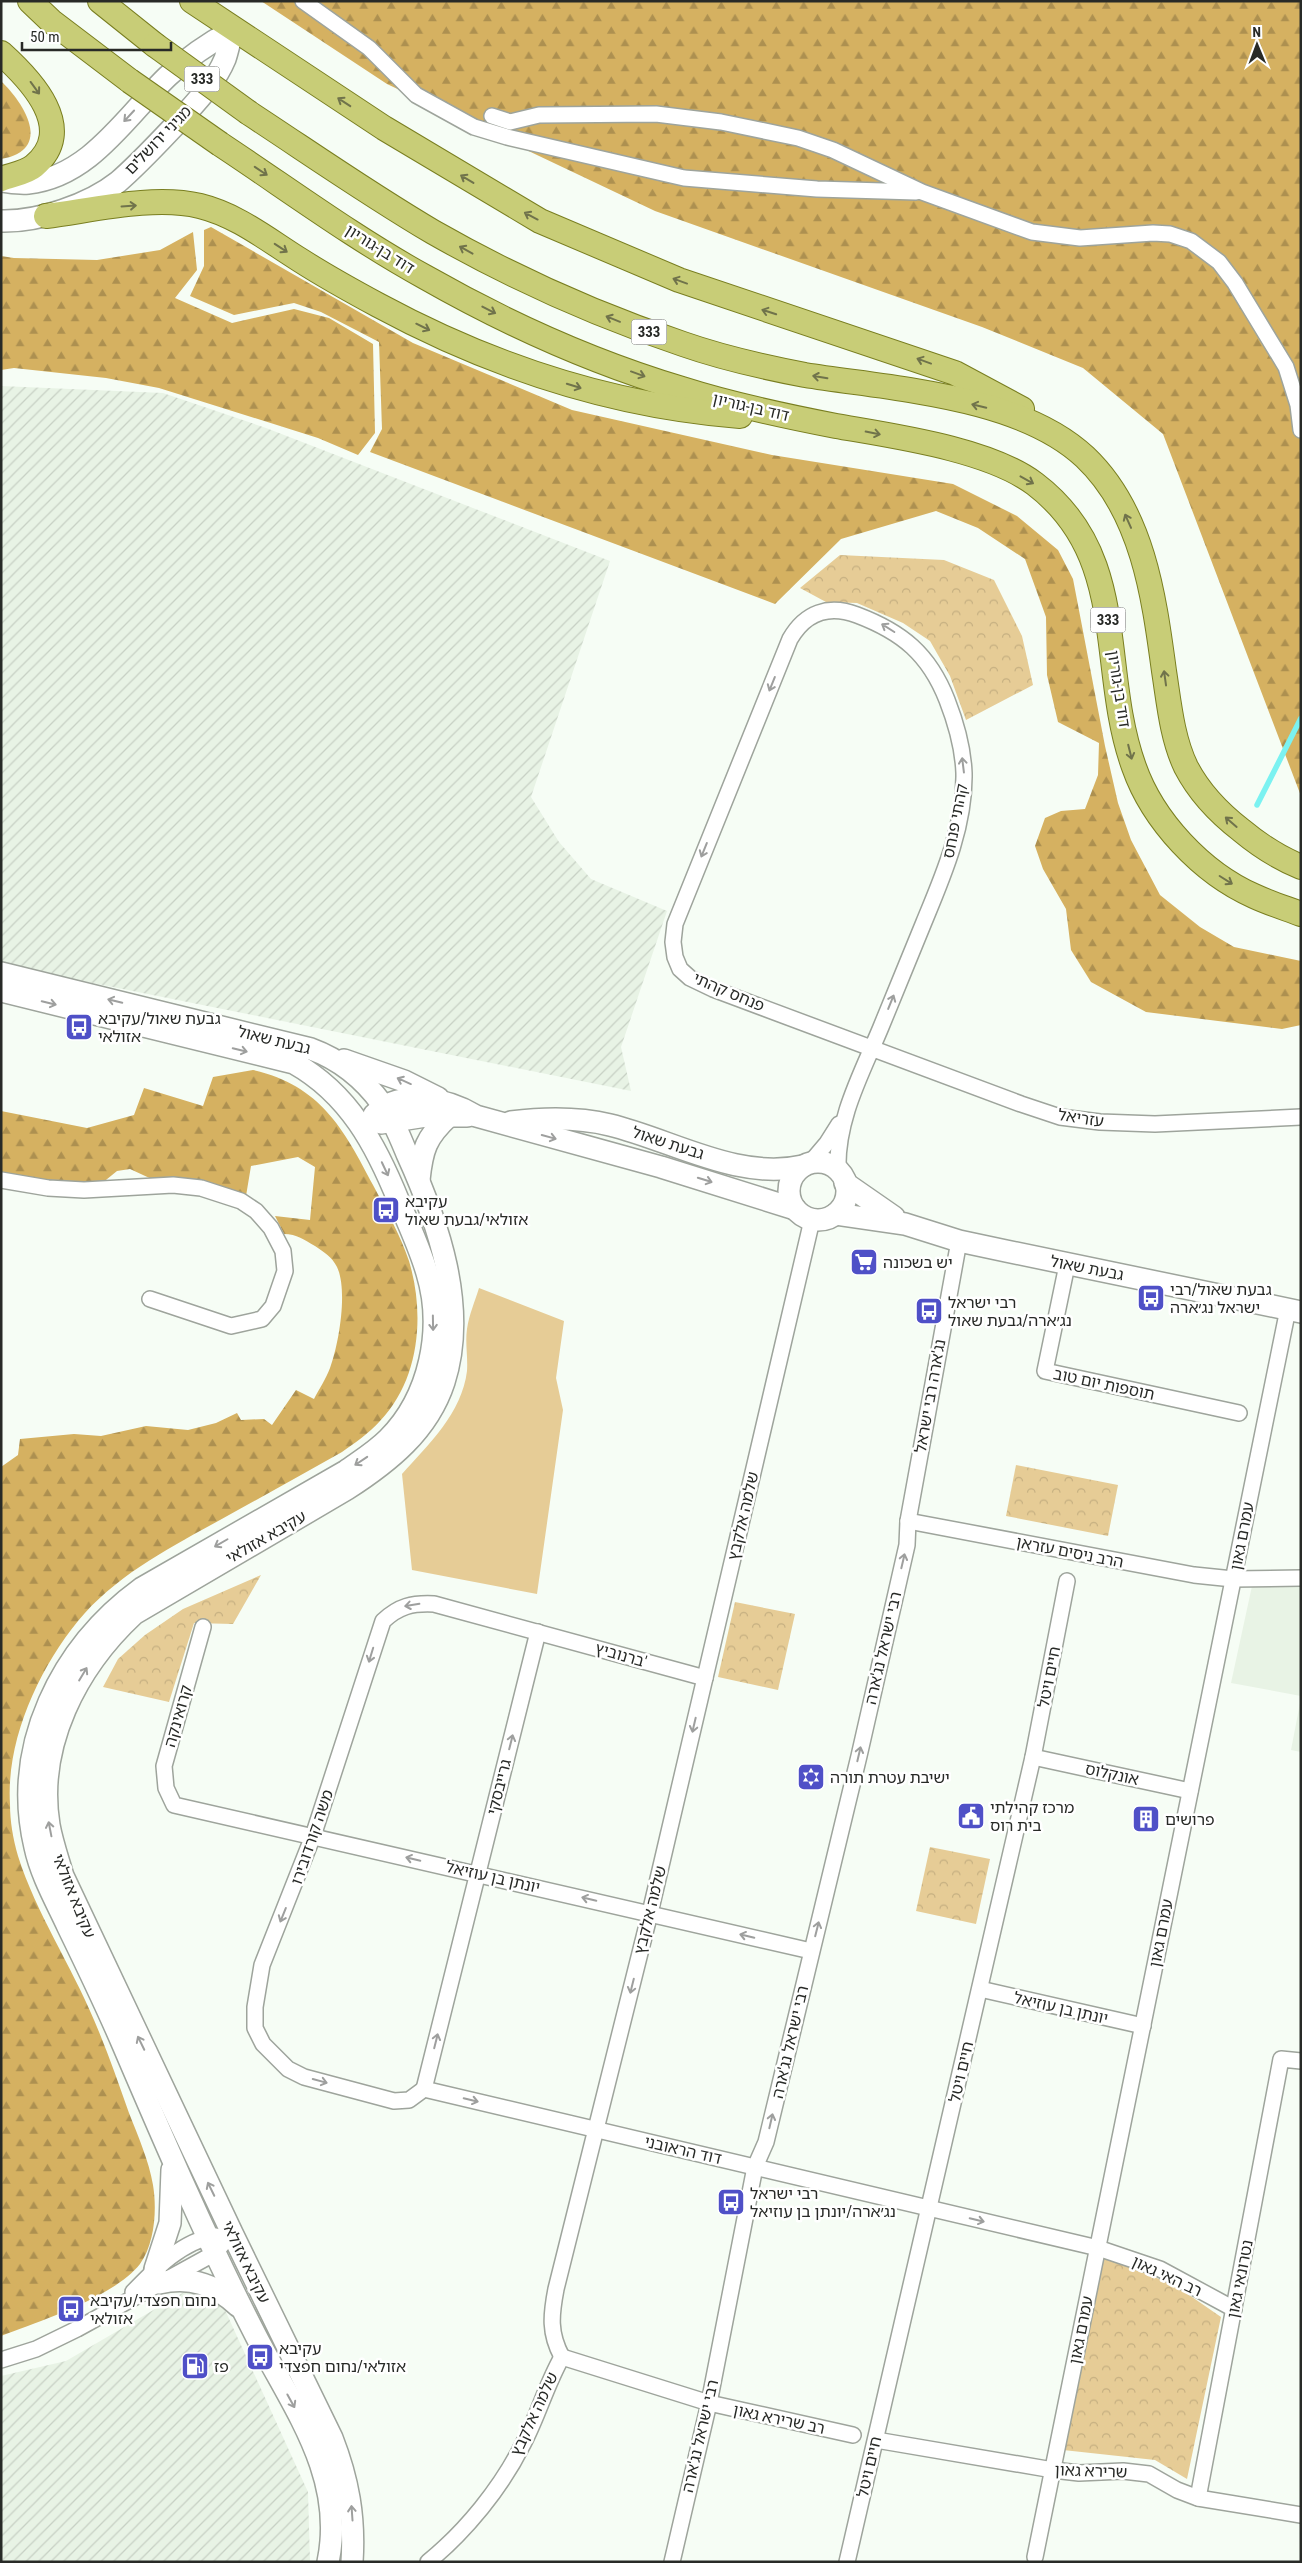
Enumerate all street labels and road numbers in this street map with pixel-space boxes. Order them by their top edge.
road number: 333 [184,66,220,92]
street label: מגיני ירושלים [121,102,195,178]
street label: דוד בן-גוריון [342,220,418,278]
road number: 333 [632,320,666,344]
street label: דוד בן-גוריון [711,389,791,425]
road number: 333 [1090,608,1126,632]
street label: דוד בן-גוריון [1104,649,1135,729]
street label: קהתי פנחס [938,782,972,860]
street label: פנחס קהתי [690,968,768,1016]
street label: גבעת שאול [236,1022,312,1058]
street label: עזריאל [1057,1105,1105,1131]
street label: גבעת שאול [630,1122,706,1164]
street label: גבעת שאול [1049,1252,1125,1284]
street label: נג'ארה רבי ישראל [911,1338,949,1454]
street label: תוספות יום טוב [1052,1364,1156,1404]
street label: שלמה אלקבץ [724,1470,762,1562]
street label: עמרם גאון [1226,1500,1258,1572]
street label: עקיבא אזולאי [223,1506,309,1568]
street label: הרב ניסים עזראן [1015,1532,1125,1572]
street label: רבי ישראל נג'ארה [861,1590,905,1706]
street label: ברנוביץ' [593,1639,649,1671]
street label: חיים ויטל [1034,1645,1064,1709]
street label: קרואינקה [160,1683,196,1749]
street label: גרייבסקי [483,1757,515,1817]
street label: אונקלוס [1083,1759,1141,1789]
street label: משה קורדובירו [287,1787,337,1887]
street label: עקיבא אזולאי [48,1851,100,1941]
street label: יונתן בן עוזיאל [444,1857,542,1897]
street label: שלמה אלקבץ [630,1864,670,1956]
street label: עמרם גאון [1145,1897,1177,1969]
street label: רבי ישראל נג'ארה [768,1984,812,2100]
street label: יונתן בן עוזיאל [1012,1988,1110,2028]
street label: חיים ויטל [945,2040,977,2104]
street label: דוד הראובני [642,2132,724,2168]
street label: עקיבא אזולאי [218,2218,274,2306]
street label: נטרונאי גאון [1223,2238,1257,2320]
street label: רב האי גאון [1129,2252,1205,2300]
street label: עמרם גאון [1065,2294,1097,2366]
street label: שלמה אלקבץ [506,2369,562,2459]
street label: רבי ישראל נג'ארה [678,2378,722,2494]
street label: רב שרירא גאון [731,2400,827,2438]
street label: חיים ויטל [853,2435,885,2499]
street label: שרירא גאון [1054,2460,1128,2482]

